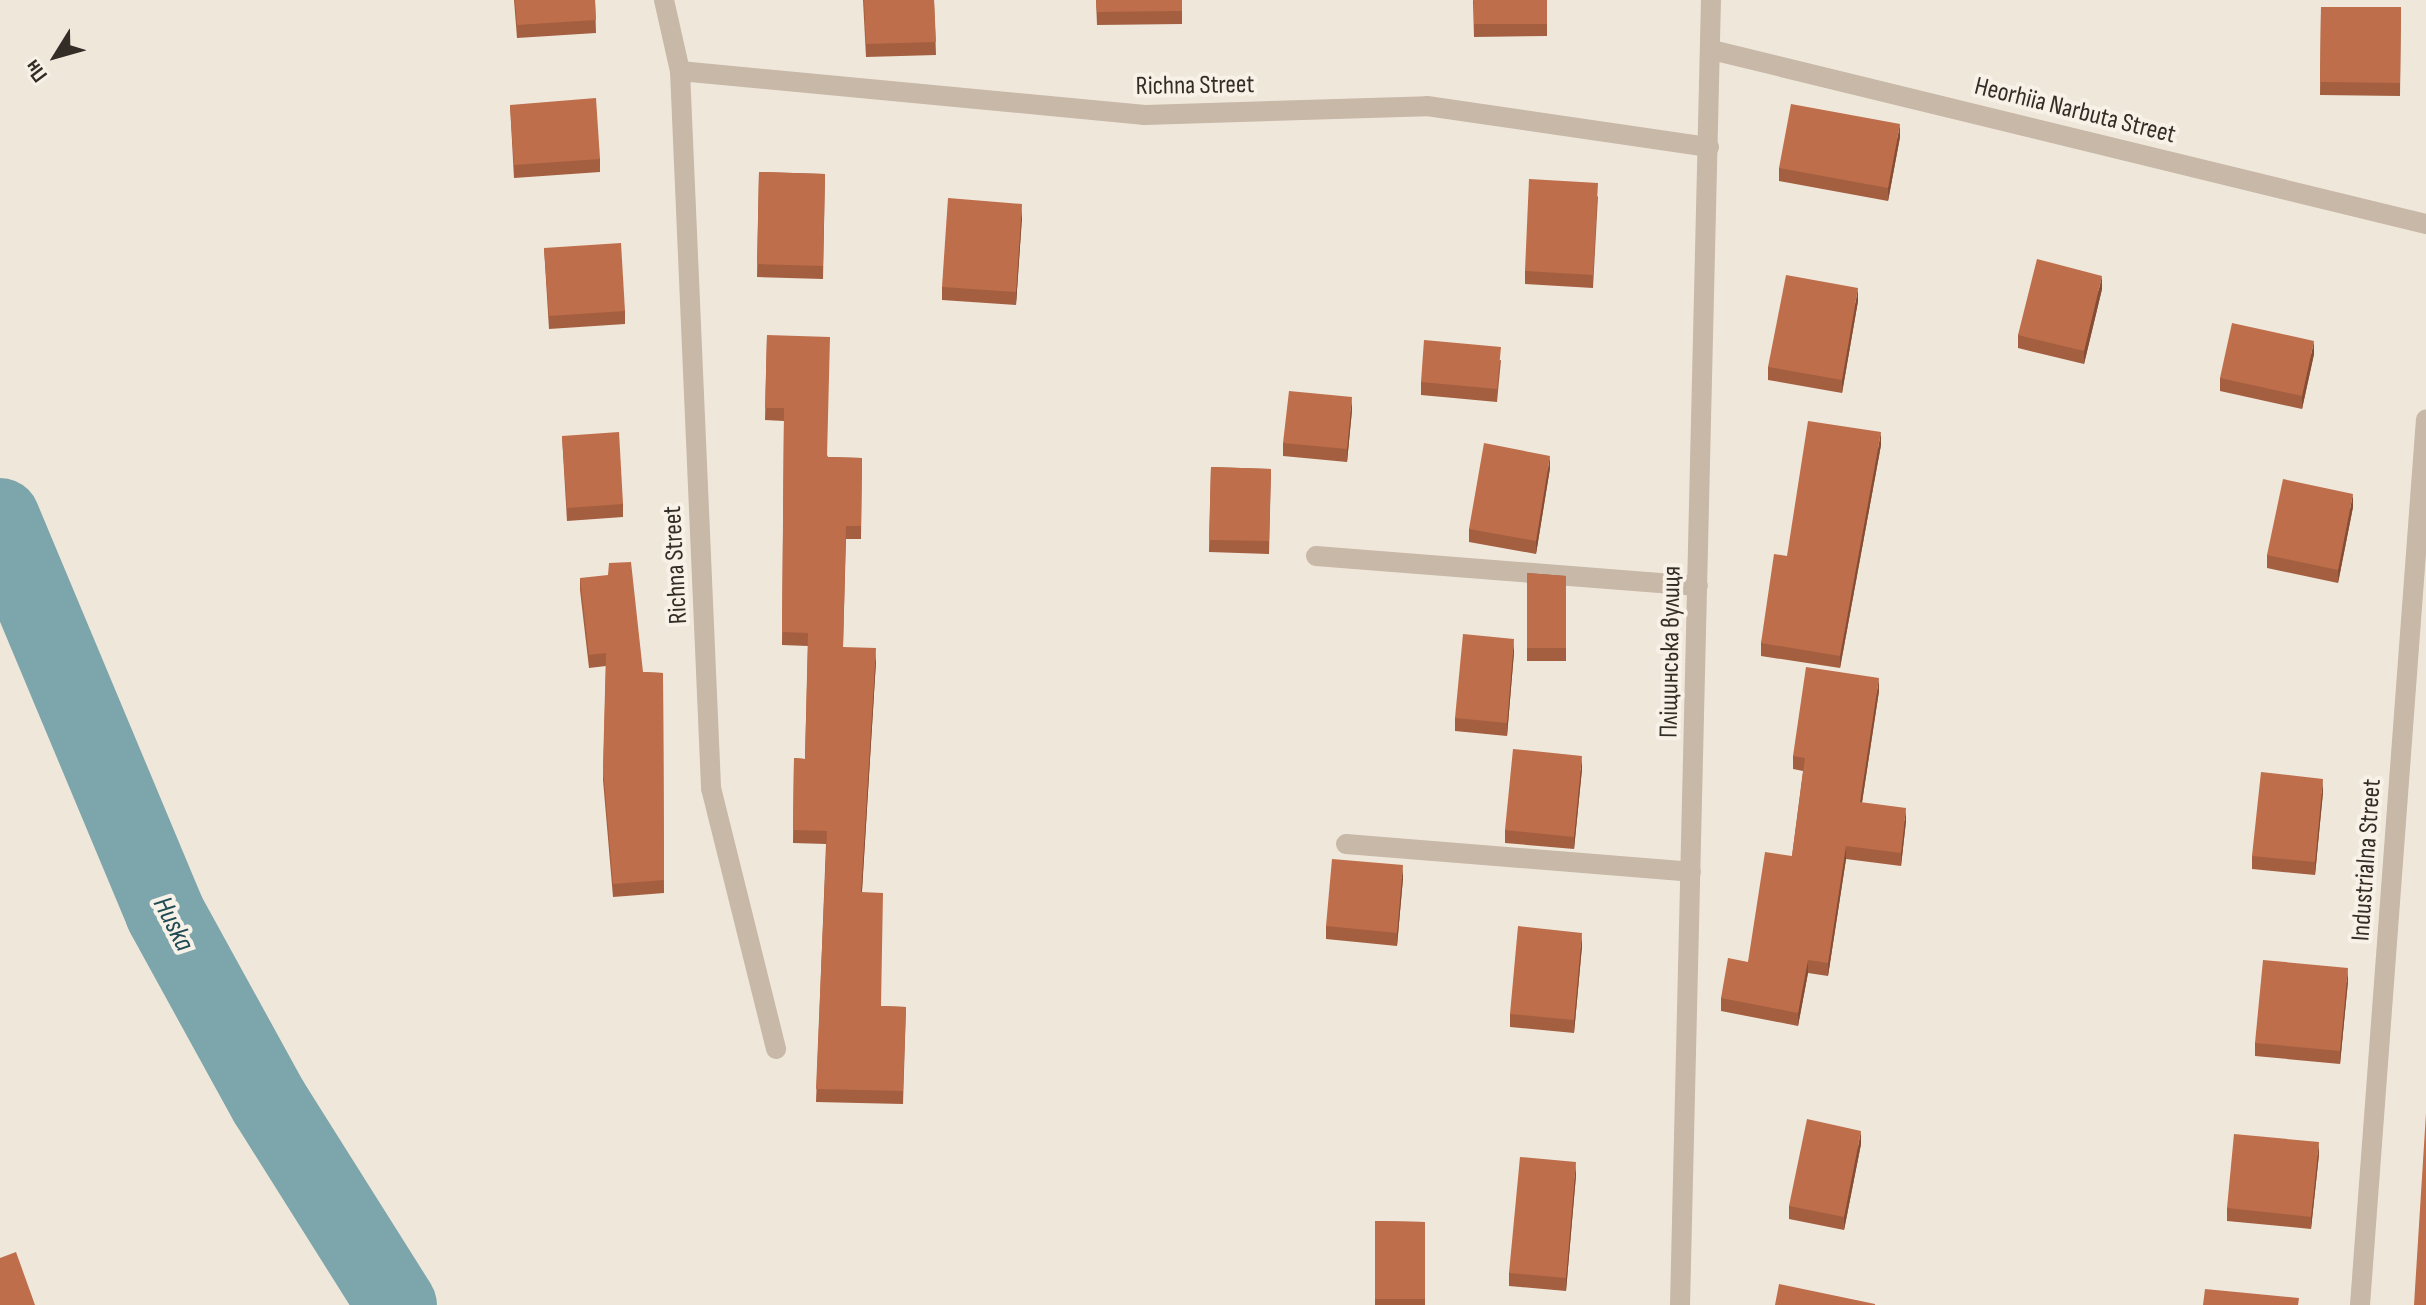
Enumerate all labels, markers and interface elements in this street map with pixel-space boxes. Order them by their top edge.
north arrow [16,16,96,96]
text: Пн [19,54,54,87]
street label: Richna Street [1135,69,1255,103]
street label: Heorhiia Narbuta Street [1971,71,2179,151]
street label: Richna Street [657,505,695,625]
street label: Пліщинська вулиця [1654,566,1688,738]
street label: Industrialna Street [2346,778,2388,942]
water label: Huska [145,891,201,957]

